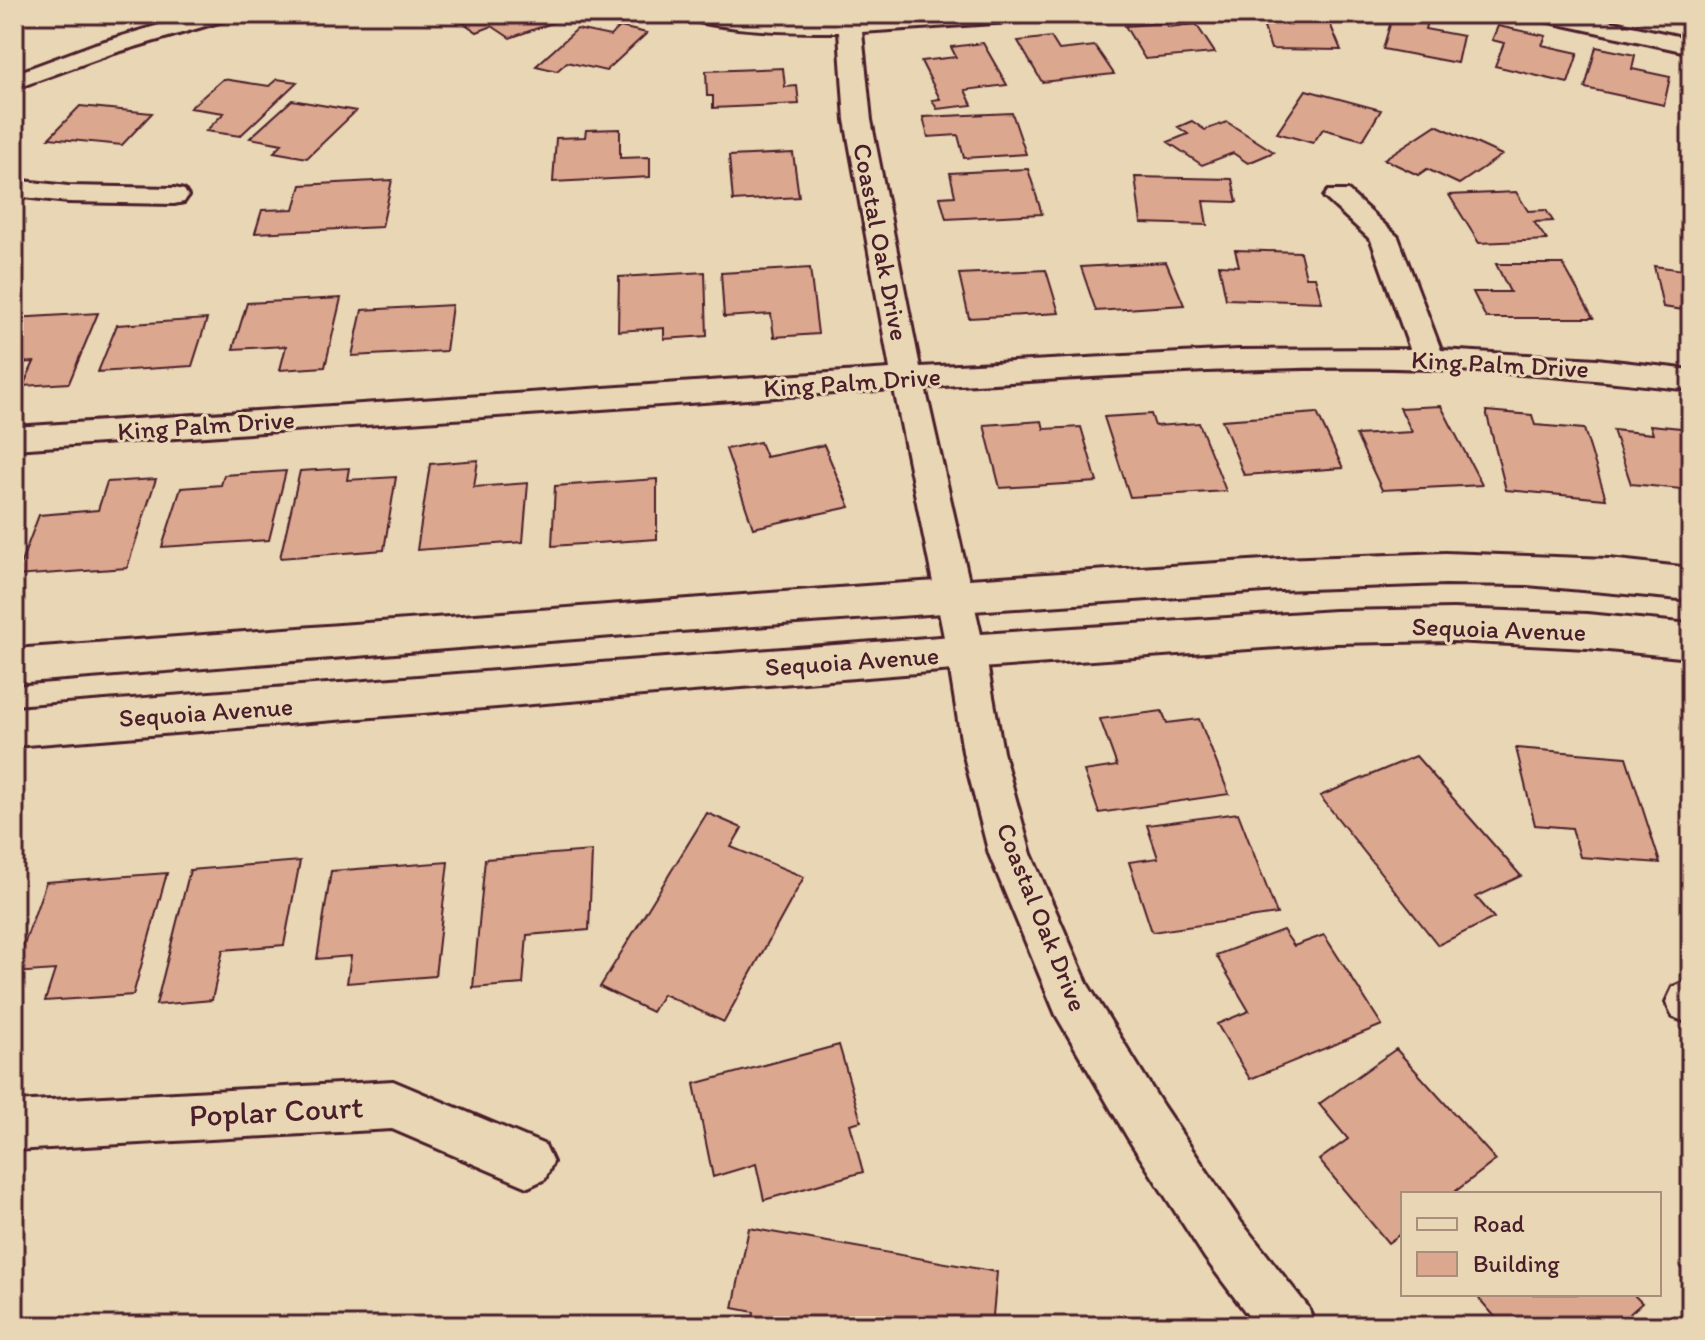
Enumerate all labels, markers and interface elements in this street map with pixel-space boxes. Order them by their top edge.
street label: Coastal Oak Drive [846,141,916,343]
street label: King Palm Drive [1410,343,1590,385]
street label: King Palm Drive [762,360,942,404]
street label: King Palm Drive [116,403,296,447]
street label: Sequoia Avenue [1411,610,1587,648]
street label: Sequoia Avenue [764,639,940,683]
street label: Sequoia Avenue [118,690,294,734]
street label: Coastal Oak Drive [990,818,1094,1016]
street label: Poplar Court [188,1087,364,1135]
legend [1401,1192,1661,1296]
text: Road [1473,1209,1525,1238]
text: Building [1473,1249,1560,1278]

